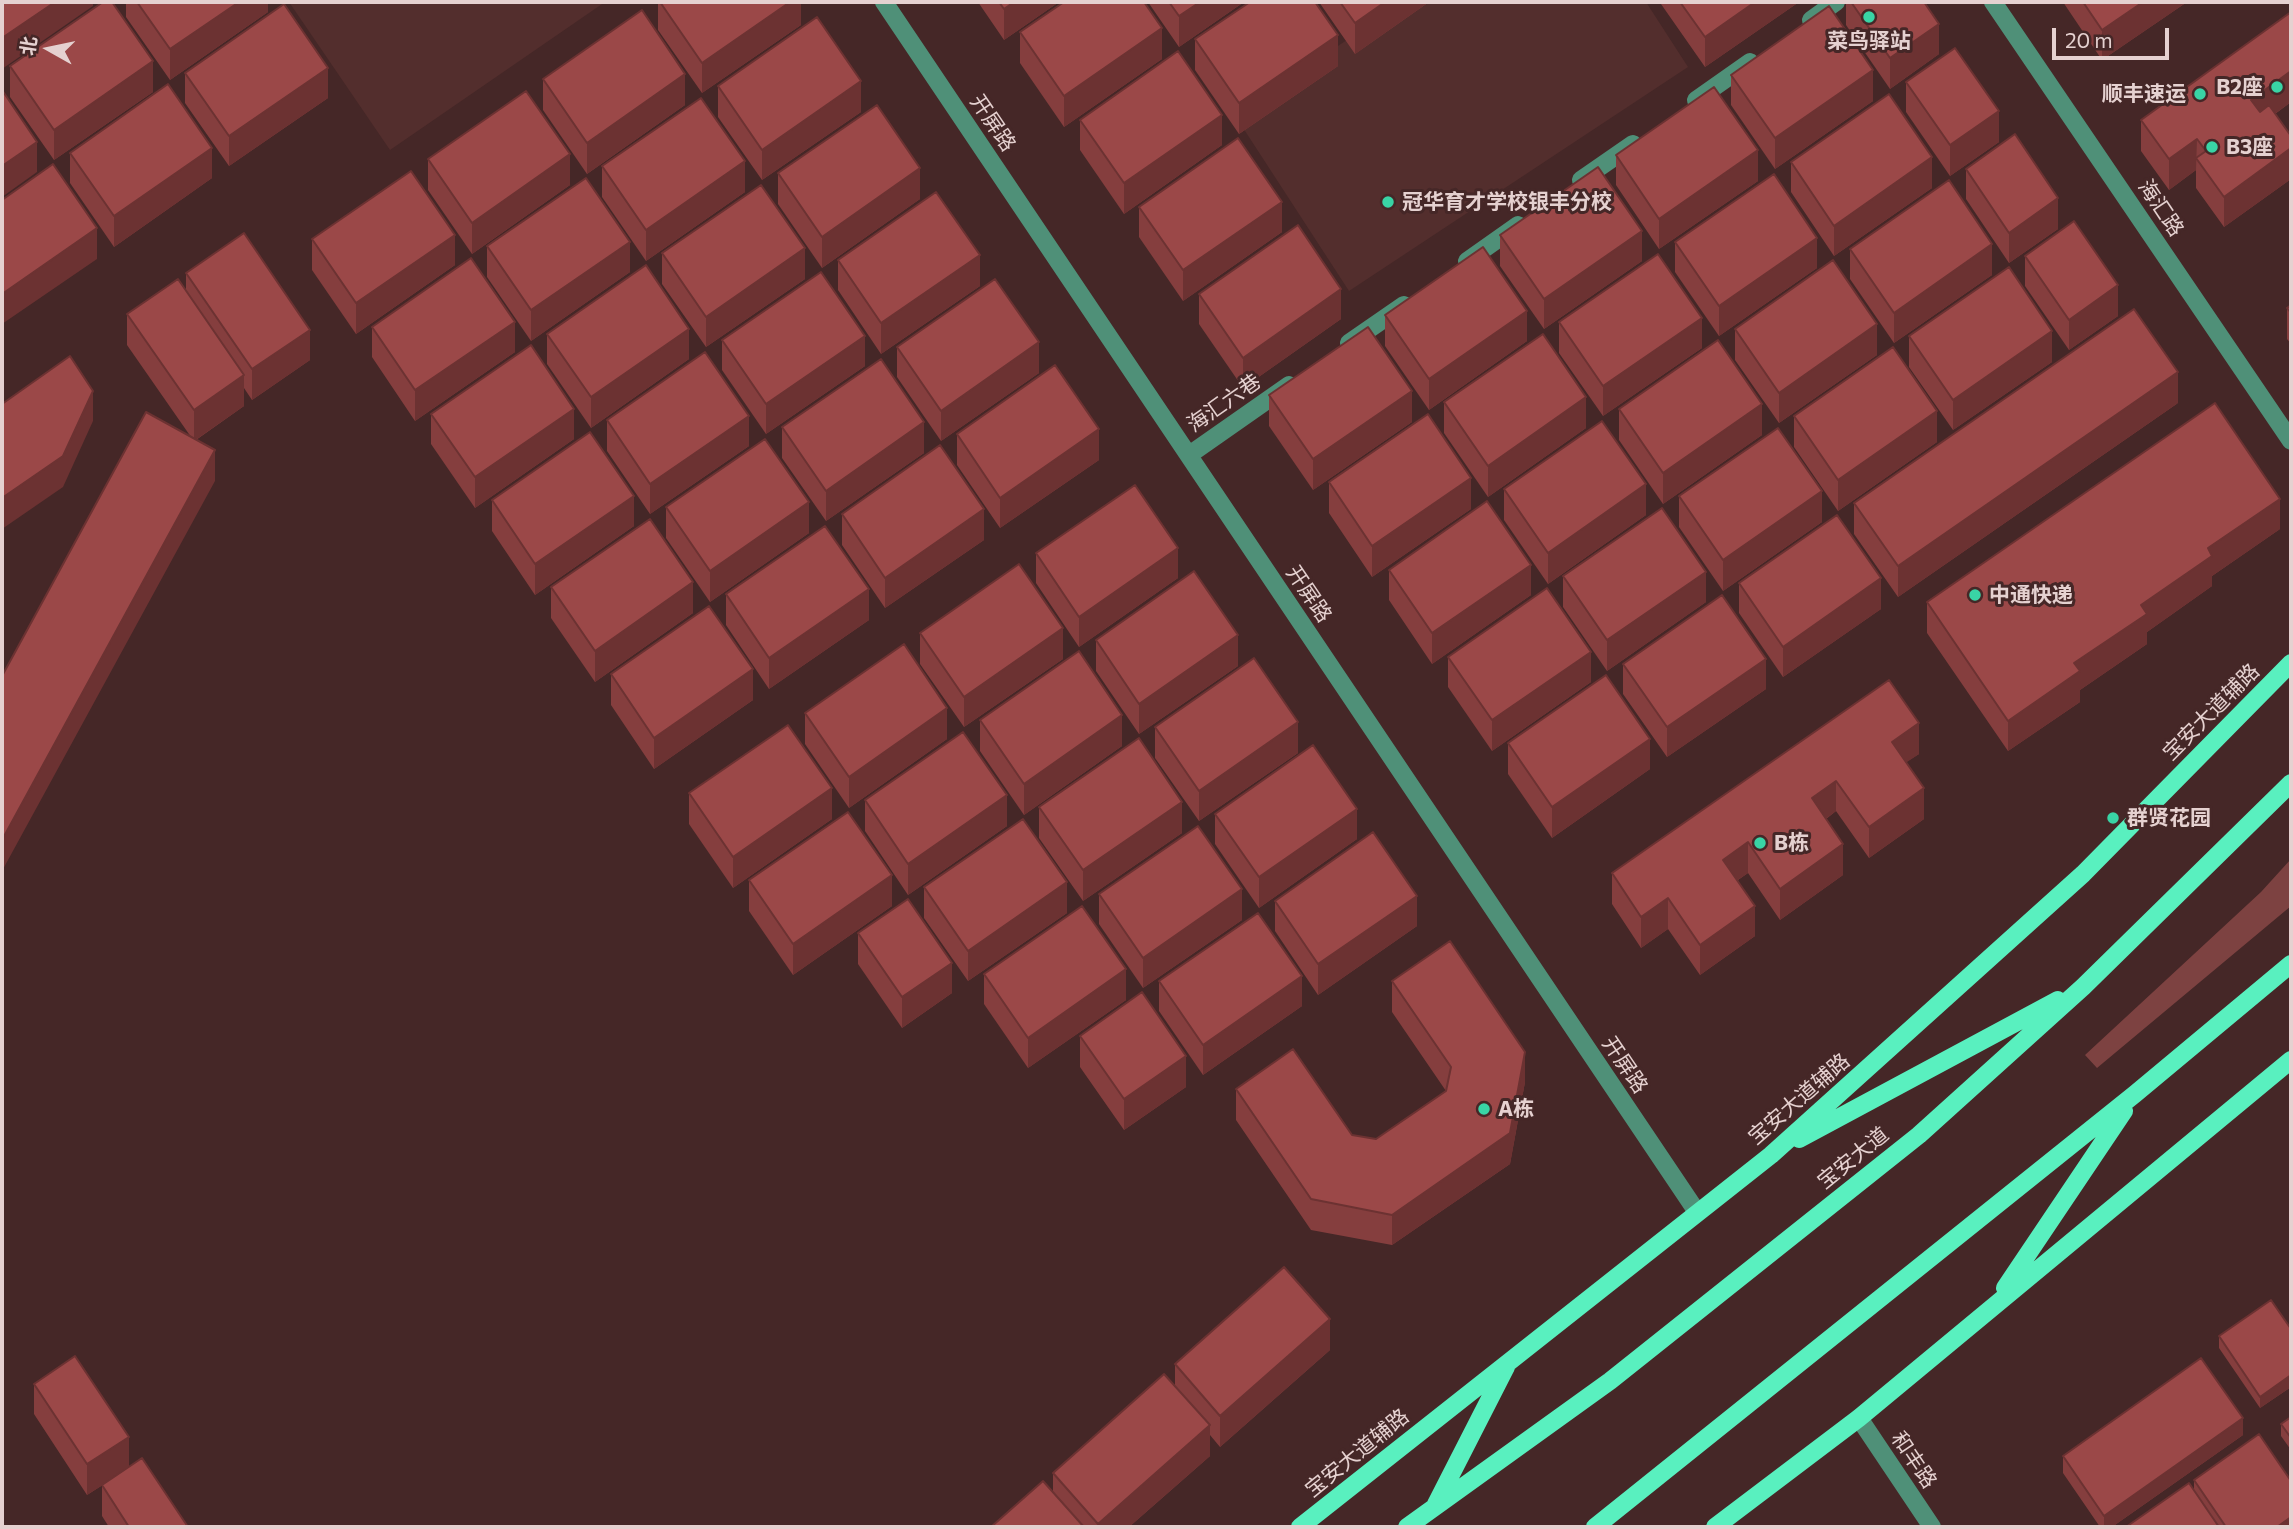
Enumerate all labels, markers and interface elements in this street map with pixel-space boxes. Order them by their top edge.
marker: 菜鸟驿站 [1861,9,1877,25]
north arrow [14,14,84,84]
scale bar [2055,14,2172,58]
text: 20 m [2065,27,2113,52]
place label: 菜鸟驿站 [1827,28,1911,54]
text: 北 [15,34,41,57]
place label: B2座 [2216,74,2263,100]
marker: B2座 [2269,79,2285,95]
place label: 顺丰速运 [2102,81,2186,107]
marker: 顺丰速运 [2192,86,2208,102]
street label: 开屏路 [965,90,1021,156]
place label: B3座 [2226,134,2273,160]
marker: B3座 [2204,139,2220,155]
street label: 海汇路 [2133,175,2189,241]
place label: 冠华育才学校银丰分校 [1402,189,1612,215]
marker: 冠华育才学校银丰分校 [1380,194,1396,210]
street label: 海汇六巷 [1182,369,1266,437]
street label: 开屏路 [1281,561,1337,627]
place label: 中通快递 [1989,582,2073,608]
marker: 中通快递 [1967,587,1983,603]
street label: 宝安大道辅路 [2158,659,2264,765]
place label: 群贤花园 [2127,805,2211,831]
marker: 群贤花园 [2105,810,2121,826]
place label: B栋 [1774,830,1809,856]
marker: B栋 [1752,835,1768,851]
street label: 开屏路 [1597,1032,1653,1098]
street label: 宝安大道辅路 [1743,1048,1855,1150]
place label: A栋 [1498,1096,1534,1122]
marker: A栋 [1476,1101,1492,1117]
street label: 宝安大道 [1812,1122,1894,1194]
street label: 宝安大道辅路 [1300,1404,1414,1502]
street label: 和丰路 [1886,1427,1942,1493]

